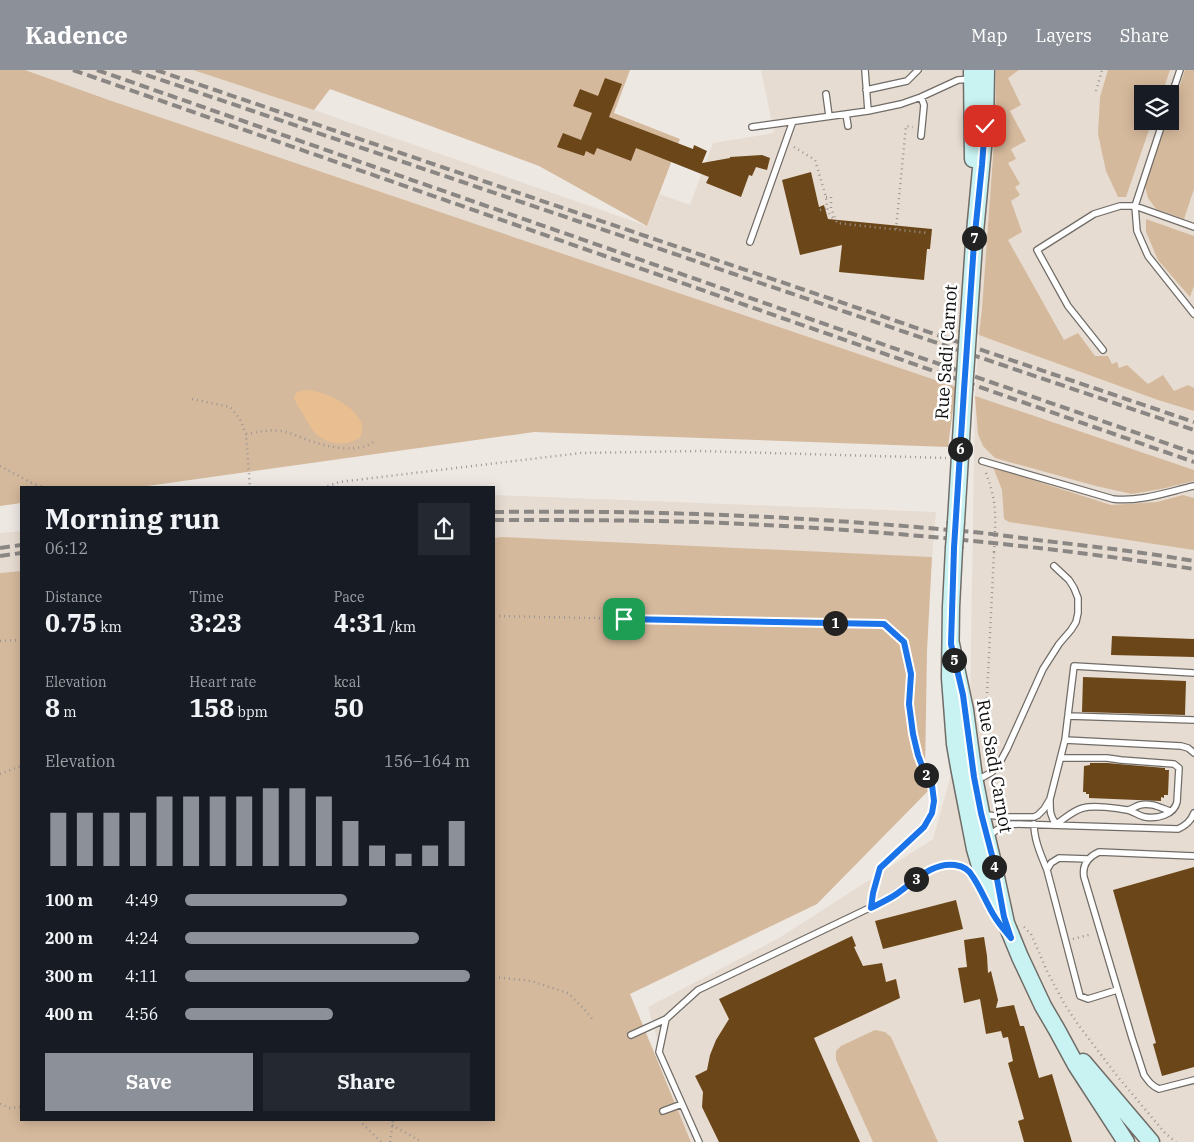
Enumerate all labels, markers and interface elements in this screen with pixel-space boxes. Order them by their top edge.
text: Kadence [25,19,128,51]
text: Map [971,24,1008,47]
text: Layers [1036,24,1092,47]
text: Share [1120,24,1169,47]
map controls [1134,85,1179,130]
button: layers [1134,85,1179,130]
pin [964,105,1006,147]
icon: check [971,112,999,140]
pin: 7 [962,226,986,250]
text: 7 [970,229,979,247]
street label: Rue Sadi Carnot [930,284,962,420]
pin: 6 [948,436,972,462]
text: 6 [956,440,965,458]
text: Morning run [45,500,220,537]
button: share [418,503,470,555]
text: 06:12 [45,538,88,558]
text: Distance [45,588,102,606]
text: Time [189,588,224,606]
text: Pace [334,588,364,606]
pin [603,598,645,640]
icon: arrive [610,605,638,633]
text: 0.75 [45,606,97,639]
text: 3:23 [189,606,242,639]
text: 4:31 [334,606,386,639]
pin: 1 [822,610,848,636]
text: 1 [831,614,840,632]
text: km [97,618,122,636]
text: /km [386,618,416,636]
pin: 5 [942,648,966,672]
text: 5 [950,651,959,669]
text: Elevation [45,673,107,691]
text: Heart rate [189,673,256,691]
text: kcal [334,673,361,691]
text: 8 [45,691,60,724]
text: 158 [189,691,234,724]
text: 50 [334,691,364,724]
street label: Rue Sadi Carnot [972,697,1018,835]
text: m [60,703,77,721]
text: bpm [234,703,268,721]
text: Elevation [45,751,115,771]
text: 156–164 m [384,751,470,771]
pin: 2 [914,762,938,788]
text: 2 [922,766,931,784]
pin: 4 [982,854,1006,880]
text: 4 [990,858,999,876]
pin: 3 [904,866,928,892]
text: 3 [912,870,921,888]
text: 100 m [45,890,93,910]
text: 4:49 [125,890,158,910]
text: 200 m [45,928,93,948]
text: 4:24 [125,928,158,948]
text: 300 m [45,966,93,986]
text: 4:11 [125,966,158,986]
text: 400 m [45,1004,93,1024]
text: 4:56 [125,1004,158,1024]
button: Save [45,1053,253,1111]
button: Share [263,1053,470,1111]

